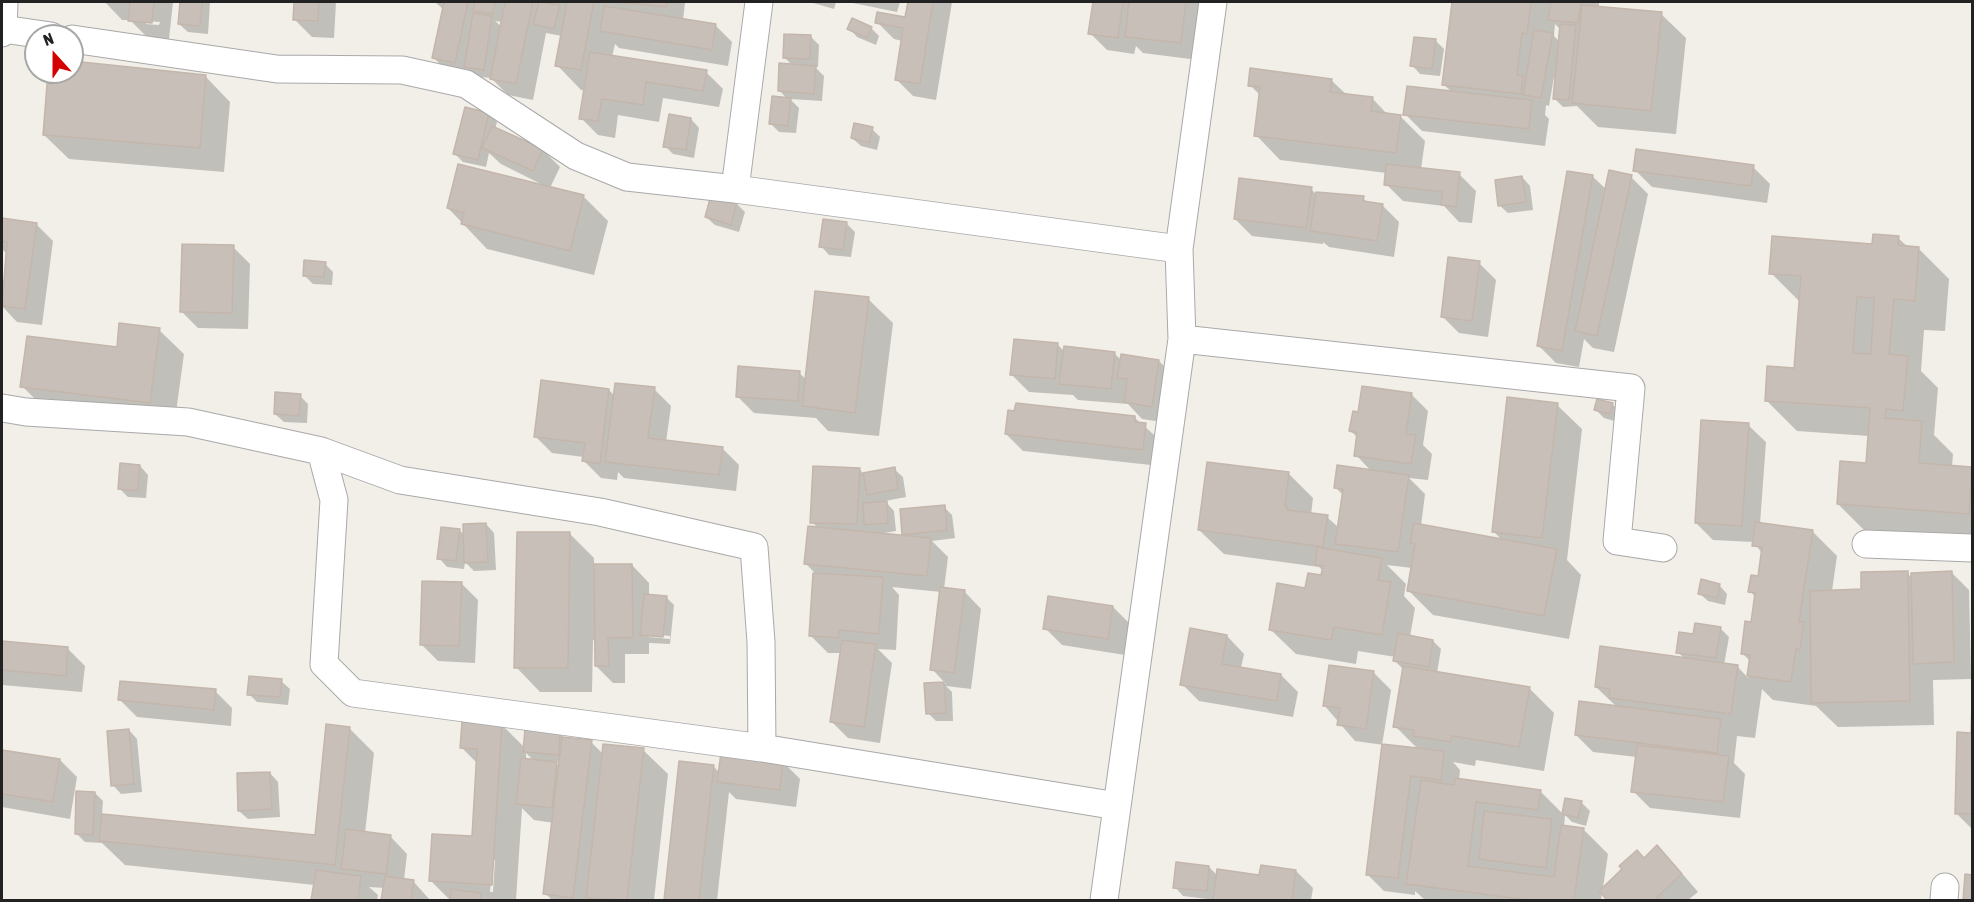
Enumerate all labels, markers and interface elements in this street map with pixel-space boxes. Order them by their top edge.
north arrow [24,24,84,84]
text: N [41,29,56,49]

